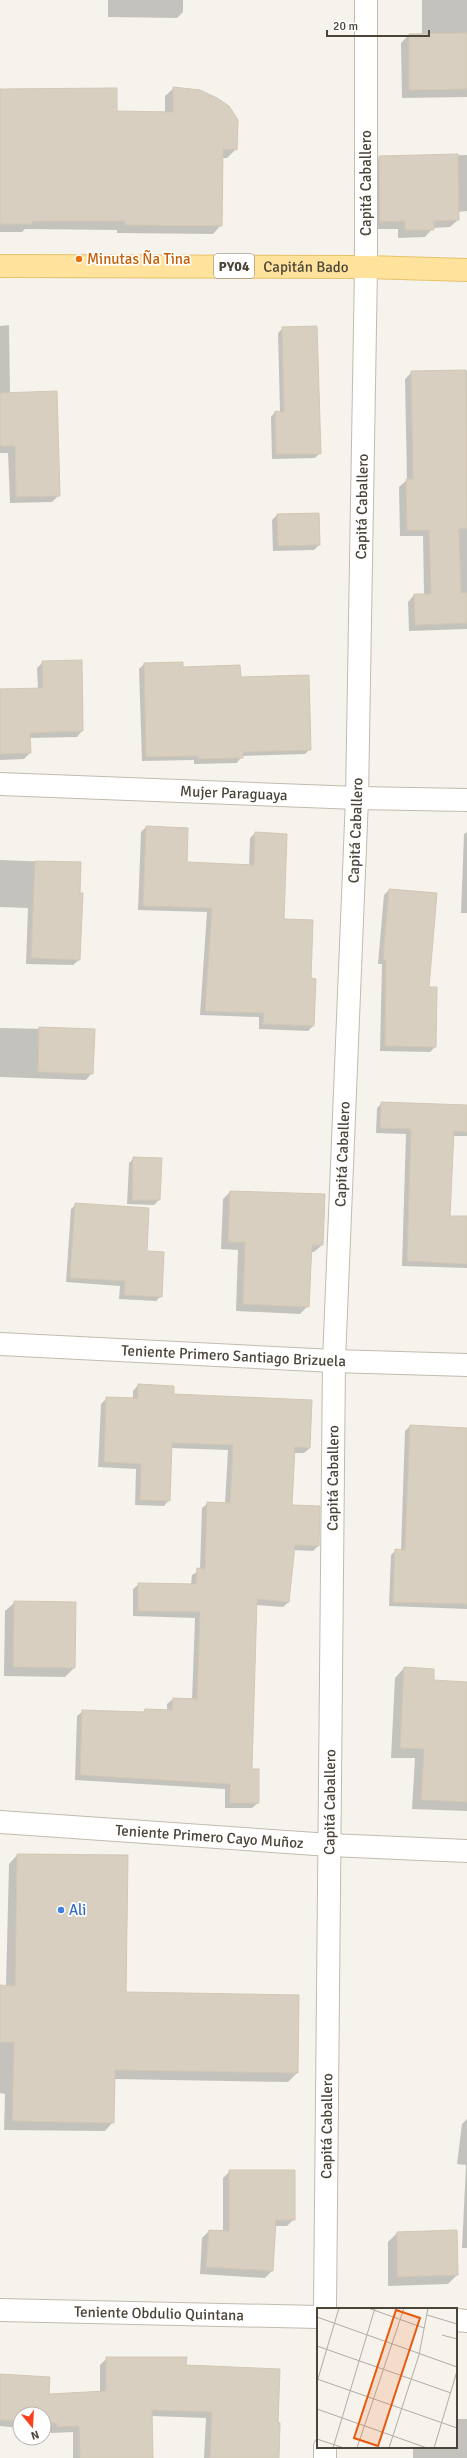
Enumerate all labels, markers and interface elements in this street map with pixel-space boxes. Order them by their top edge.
scale bar [327,12,429,38]
text: 20 m [333,19,358,34]
street label: Capitá Caballero [357,130,375,236]
place label: Minutas Ña Tina [87,249,191,268]
marker: Minutas Ña Tina [74,254,84,264]
road number: PY04 [214,254,254,278]
street label: Capitán Bado [263,258,349,276]
street label: Capitá Caballero [352,453,372,560]
street label: Capitá Caballero [345,777,366,884]
street label: Mujer Paraguaya [180,782,288,804]
street label: Capitá Caballero [331,1101,354,1207]
street label: Teniente Primero Santiago Brizuela [121,1341,346,1370]
street label: Capitá Caballero [323,1425,342,1531]
street label: Capitá Caballero [320,1749,339,1855]
street label: Teniente Primero Cayo Muñoz [115,1821,305,1852]
place label: Ali [69,1901,86,1919]
marker: Ali [56,1905,66,1915]
street label: Capitá Caballero [317,2073,336,2179]
street label: Teniente Obdulio Quintana [74,2303,244,2324]
inset map [317,2308,457,2448]
north arrow [12,2406,52,2446]
text: N [29,2428,41,2442]

